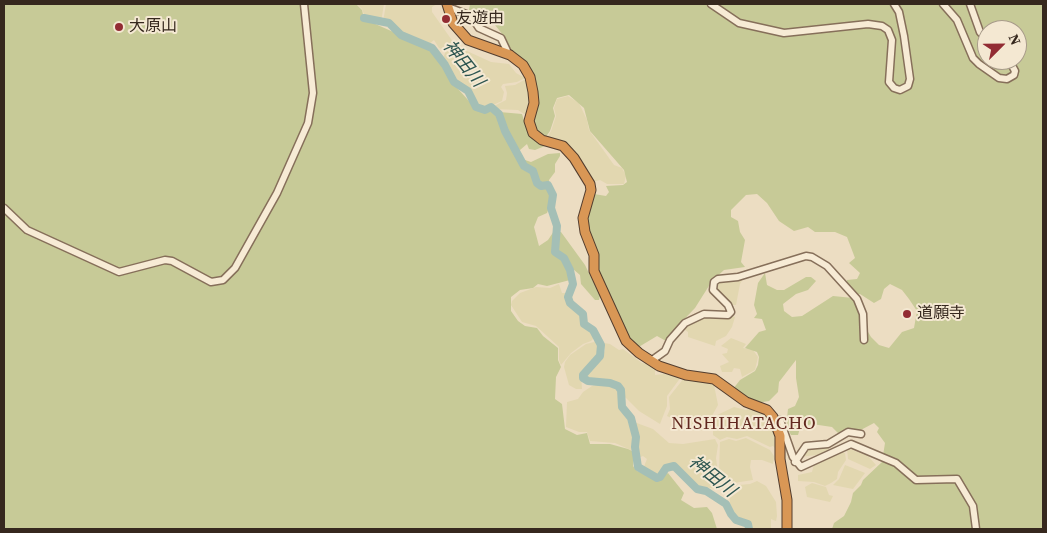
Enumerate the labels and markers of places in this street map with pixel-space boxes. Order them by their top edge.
place label: 友遊由 [456,9,504,29]
marker: 友遊由 [440,13,452,25]
place label: 大原山 [129,17,177,37]
marker: 大原山 [113,21,125,33]
place label: 道願寺 [917,304,965,324]
marker: 道願寺 [901,308,913,320]

